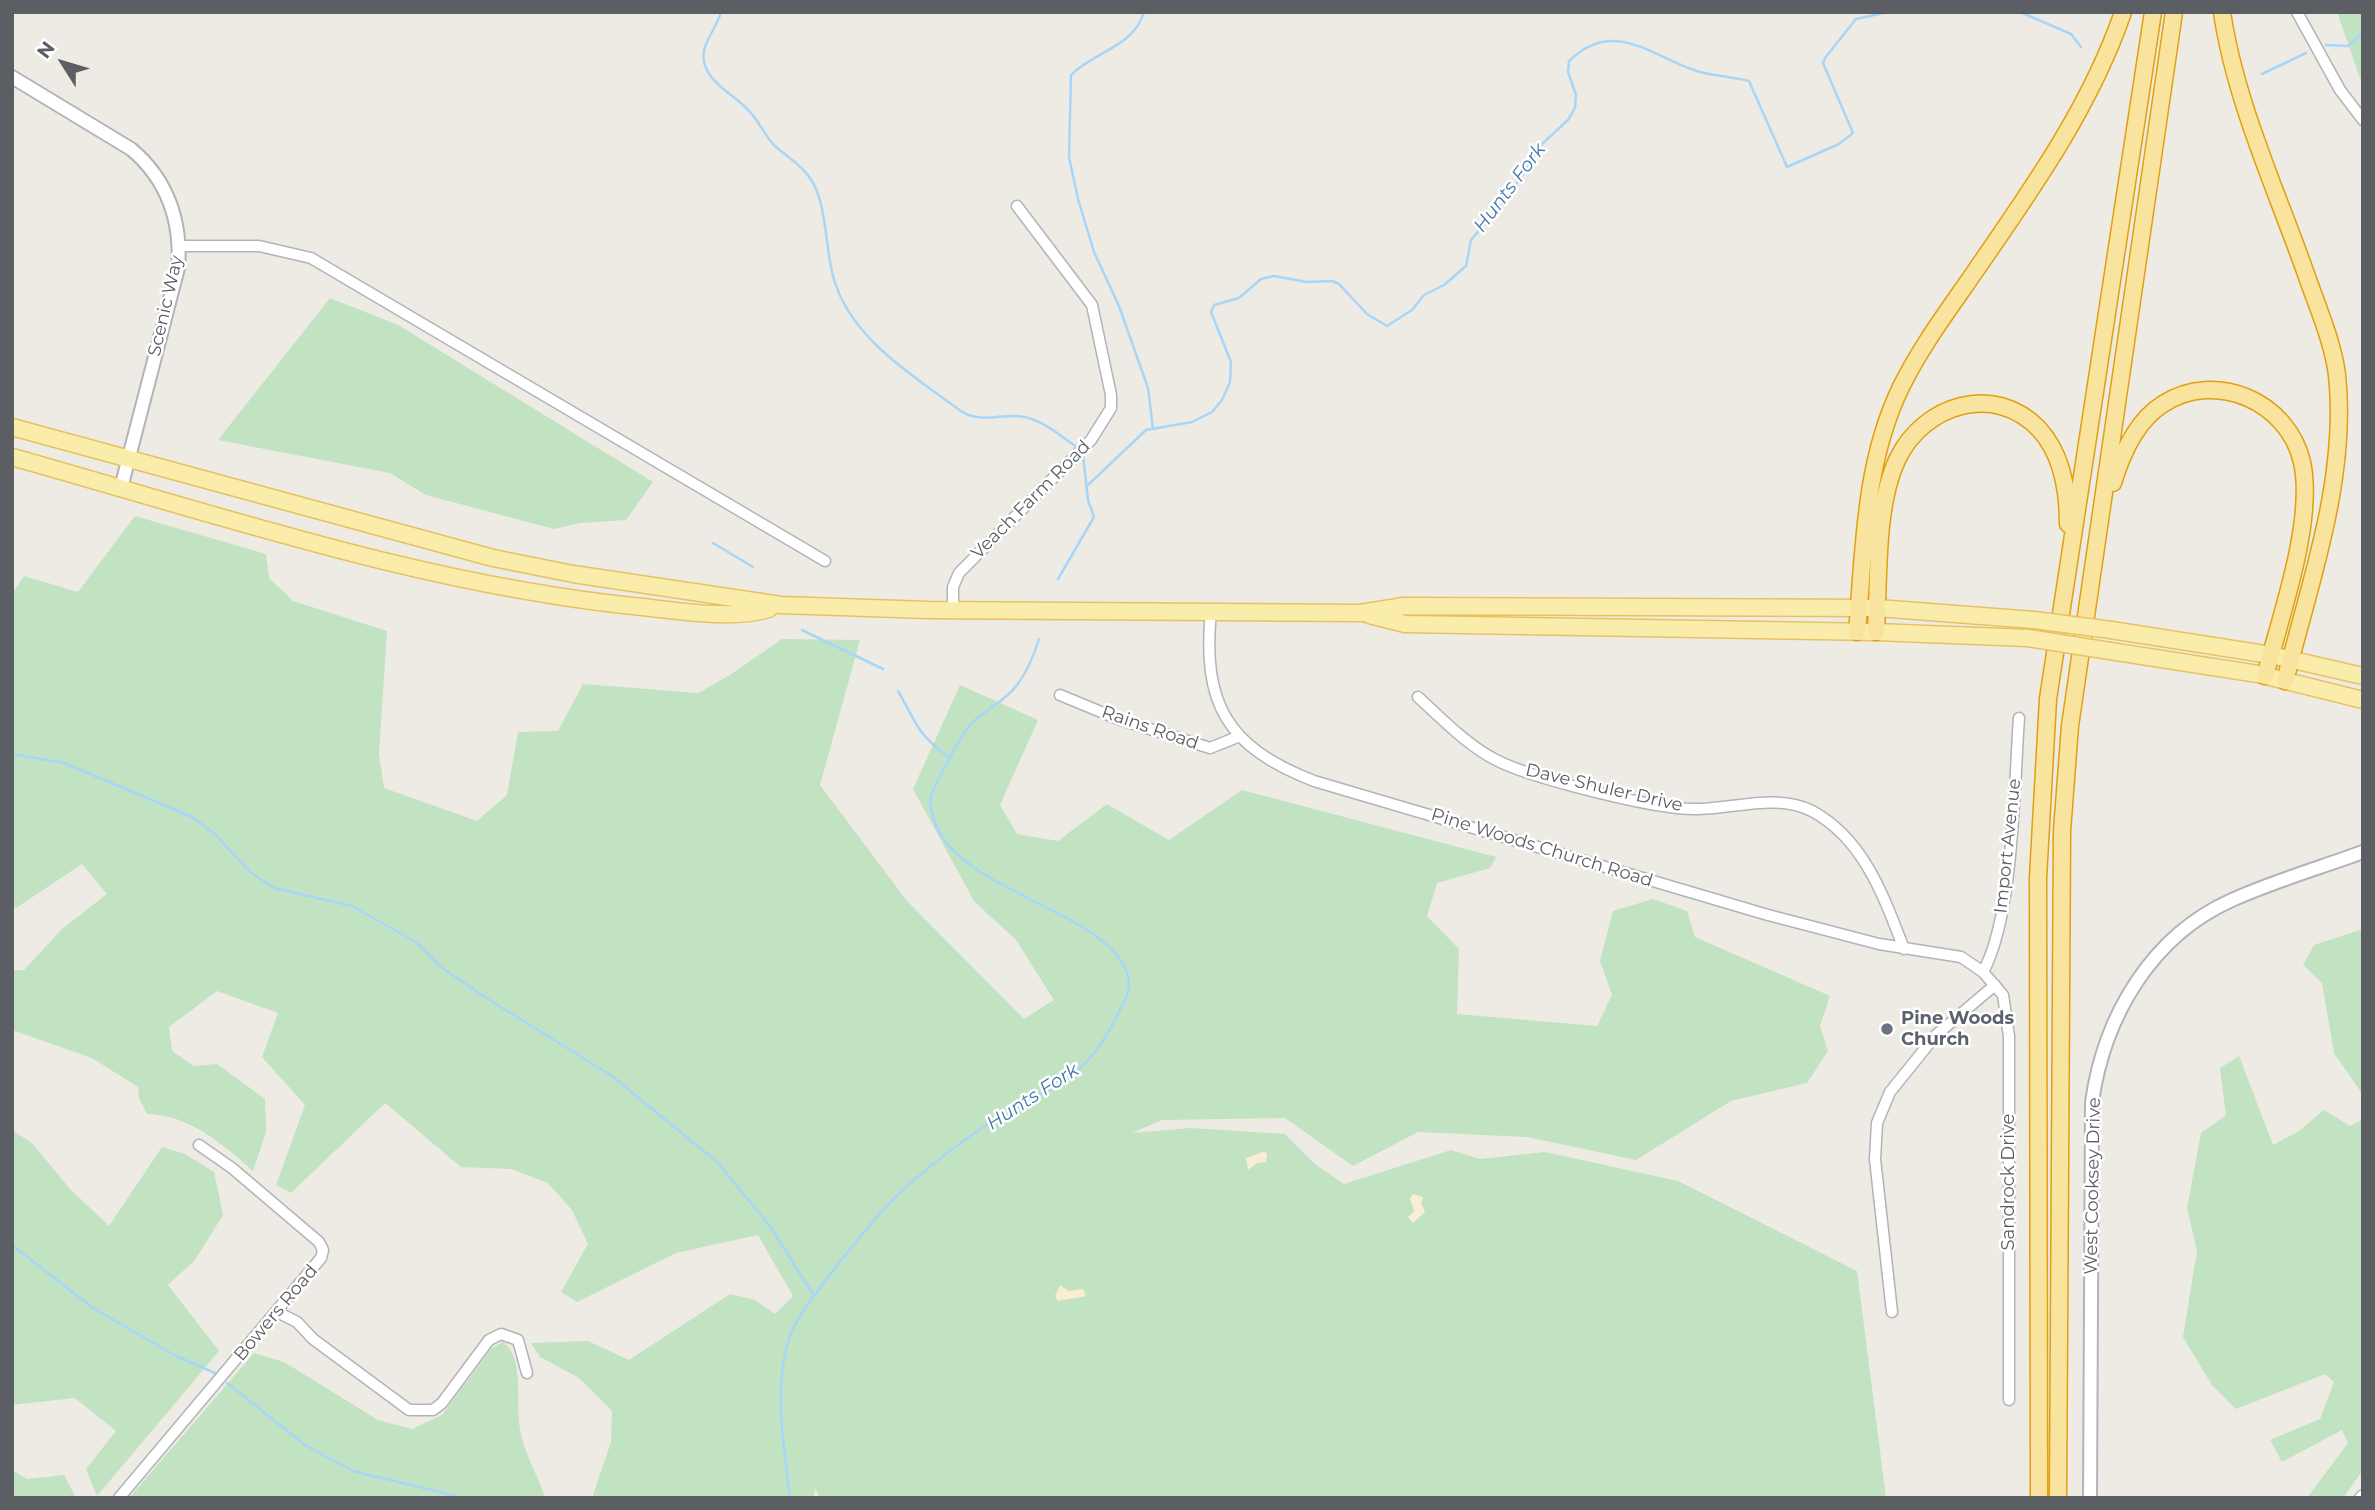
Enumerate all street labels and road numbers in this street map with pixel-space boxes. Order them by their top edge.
street label: Scenic Way [144,253,188,359]
street label: Veach Farm Road [967,436,1095,564]
street label: Rains Road [1099,701,1201,755]
street label: Dave Shuler Drive [1523,759,1685,817]
street label: Import Avenue [1990,778,2026,914]
street label: Pine Woods Church Road [1429,804,1655,892]
street label: West Cooksey Drive [2081,1097,2105,1275]
street label: Sandrock Drive [1998,1114,2020,1250]
street label: Bowers Road [230,1261,322,1365]

